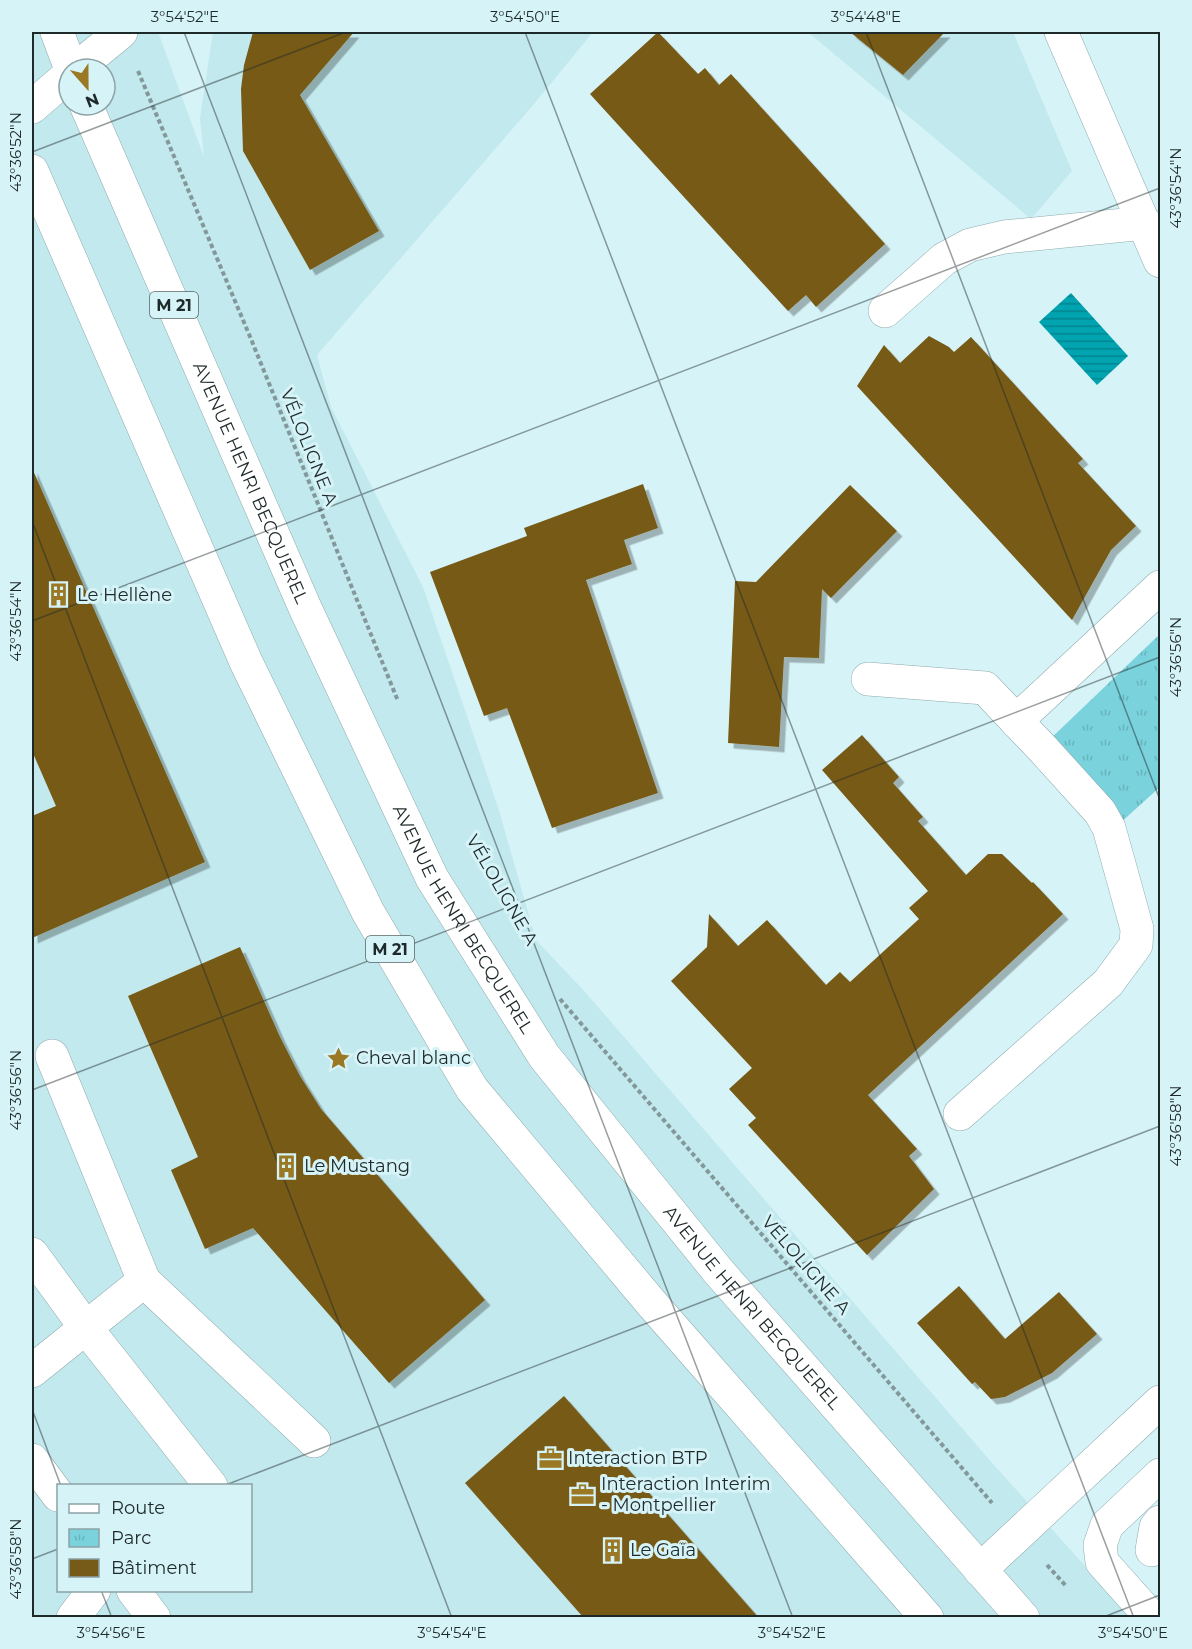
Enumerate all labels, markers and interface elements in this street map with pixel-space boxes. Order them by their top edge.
text: 3°54'52"E [151,7,219,26]
text: 3°54'50"E [490,7,560,26]
text: 3°54'48"E [831,7,901,26]
north arrow [57,57,117,117]
text: N [83,89,102,112]
text: 43°36'52"N [6,112,25,192]
text: 43°36'54"N [1166,148,1185,228]
road number: M 21 [150,292,198,318]
street label: AVENUE HENRI BECQUEREL [188,358,313,607]
street label: VÉLOLIGNE A [276,385,342,509]
text: 43°36'54"N [6,581,25,661]
building icon: Le Hellène [46,582,72,608]
place label: Le Hellène [77,584,172,606]
text: 43°36'56"N [1166,617,1185,697]
street label: AVENUE HENRI BECQUEREL [388,801,538,1038]
street label: VÉLOLIGNE A [461,831,543,949]
road number: M 21 [366,936,414,962]
place icon: Cheval blanc [325,1045,351,1071]
place label: Cheval blanc [356,1047,471,1069]
text: 43°36'56"N [6,1050,25,1130]
text: 43°36'58"N [1166,1086,1185,1166]
building icon: Le Mustang [273,1153,299,1179]
place label: Le Mustang [304,1155,410,1177]
street label: AVENUE HENRI BECQUEREL [659,1201,846,1414]
street label: VÉLOLIGNE A [757,1211,855,1319]
office icon: Interaction BTP [537,1445,563,1471]
place label: Interaction BTP [568,1447,708,1469]
place label: Interaction Interim - Montpellier [601,1473,771,1516]
office icon: Interaction Interim - Montpellier [570,1481,596,1507]
legend [57,1484,252,1592]
text: Route [111,1497,165,1519]
text: 43°36'58"N [6,1519,25,1599]
text: Parc [111,1527,151,1549]
building icon: Le Gaïa [599,1537,625,1563]
place label: Le Gaïa [630,1539,696,1561]
text: Bâtiment [111,1557,197,1579]
text: 3°54'56"E [77,1623,145,1642]
text: 3°54'54"E [417,1623,487,1642]
text: 3°54'52"E [758,1623,826,1642]
text: 3°54'50"E [1098,1623,1168,1642]

